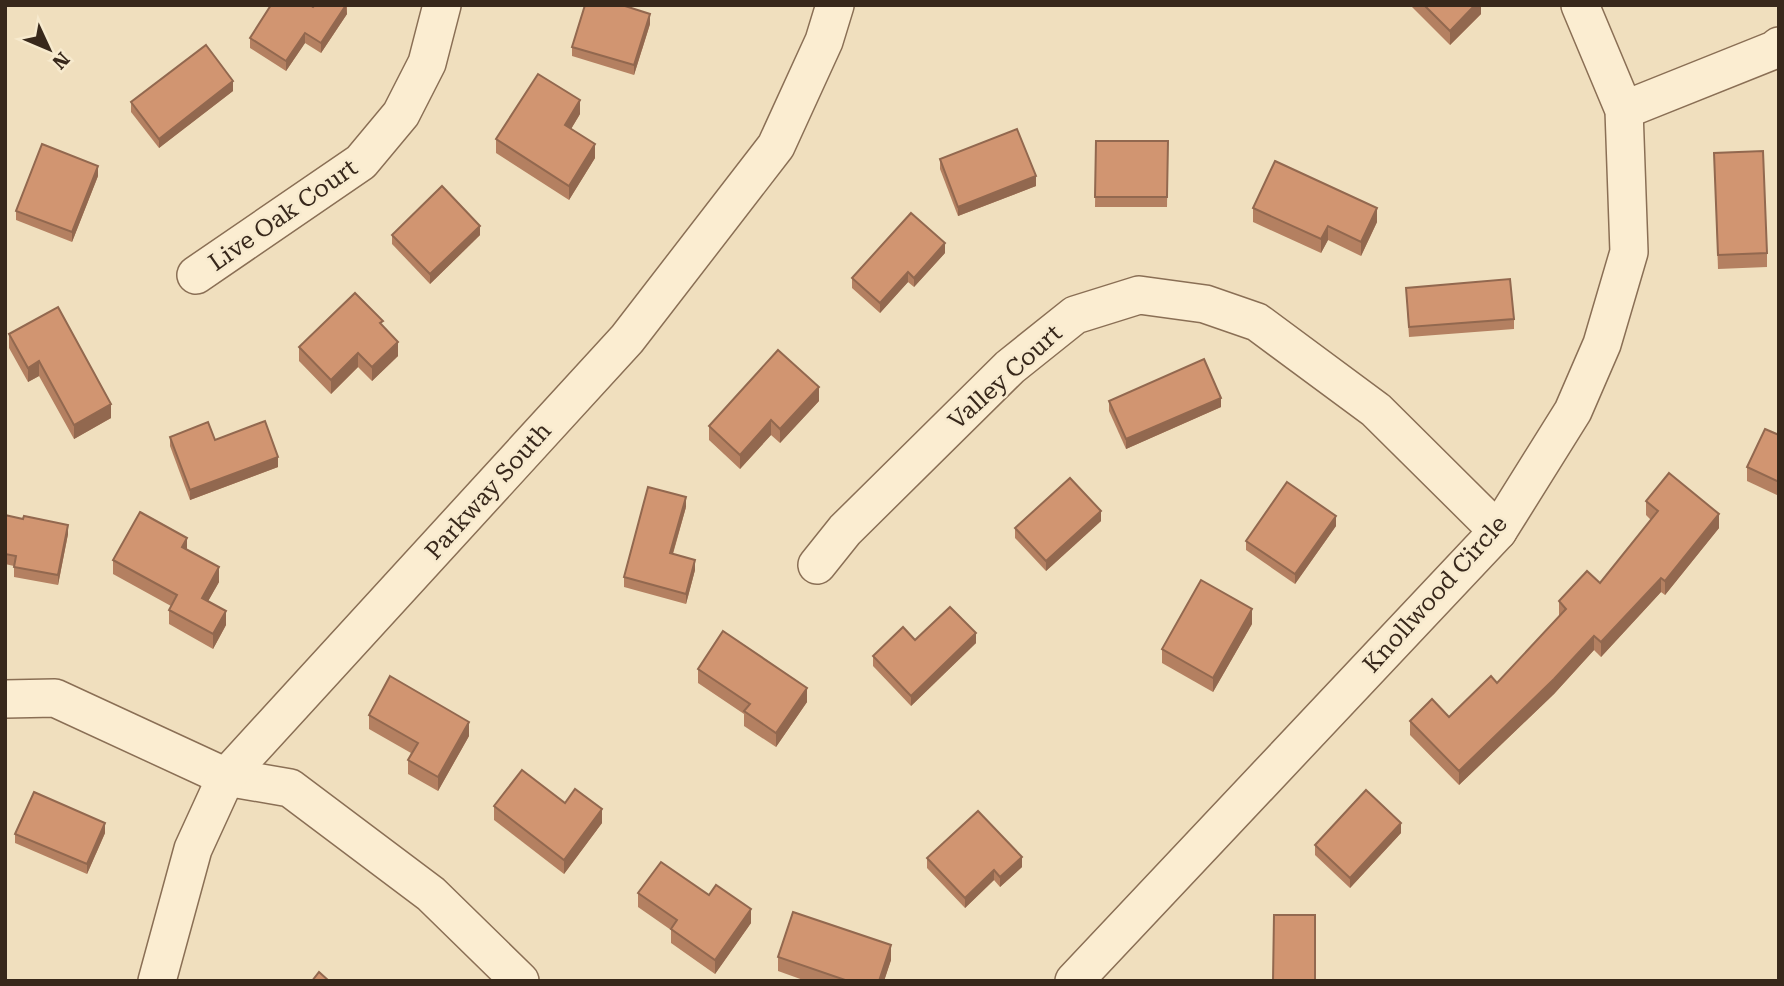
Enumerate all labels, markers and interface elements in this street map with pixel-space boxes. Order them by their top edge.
north arrow [14,14,84,84]
text: N [47,47,74,74]
street label: Live Oak Court [203,153,363,277]
street label: Valley Court [943,319,1067,435]
street label: Parkway South [419,417,557,565]
street label: Knollwood Circle [1357,510,1513,678]

